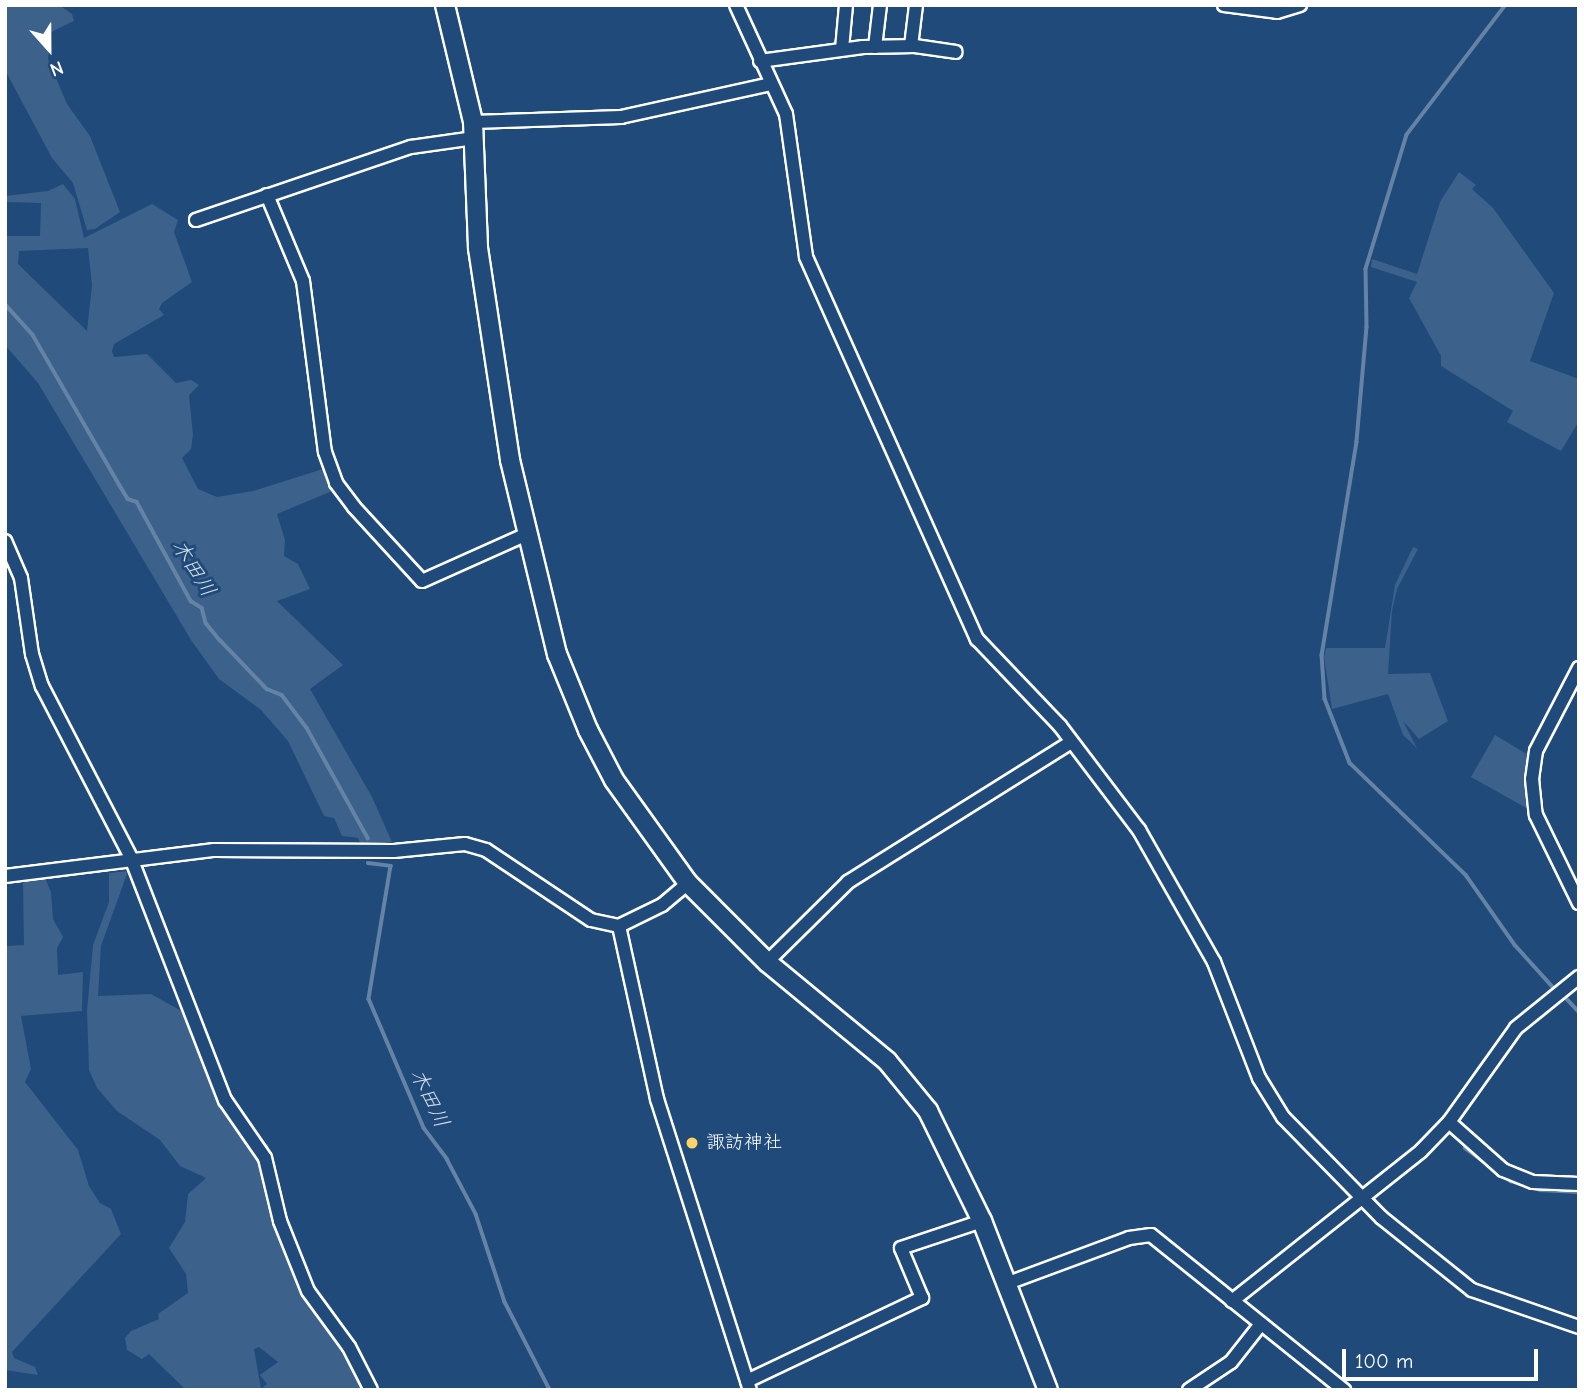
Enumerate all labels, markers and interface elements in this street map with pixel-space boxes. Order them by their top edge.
north arrow [14,14,84,84]
text: N [47,56,66,81]
water label: 木田川 [167,535,221,601]
water label: 木田川 [405,1064,455,1132]
place label: 諏訪神社 [706,1132,782,1154]
marker: 諏訪神社 [684,1135,700,1151]
scale bar [1346,1336,1542,1380]
text: 100 m [1355,1349,1413,1373]

